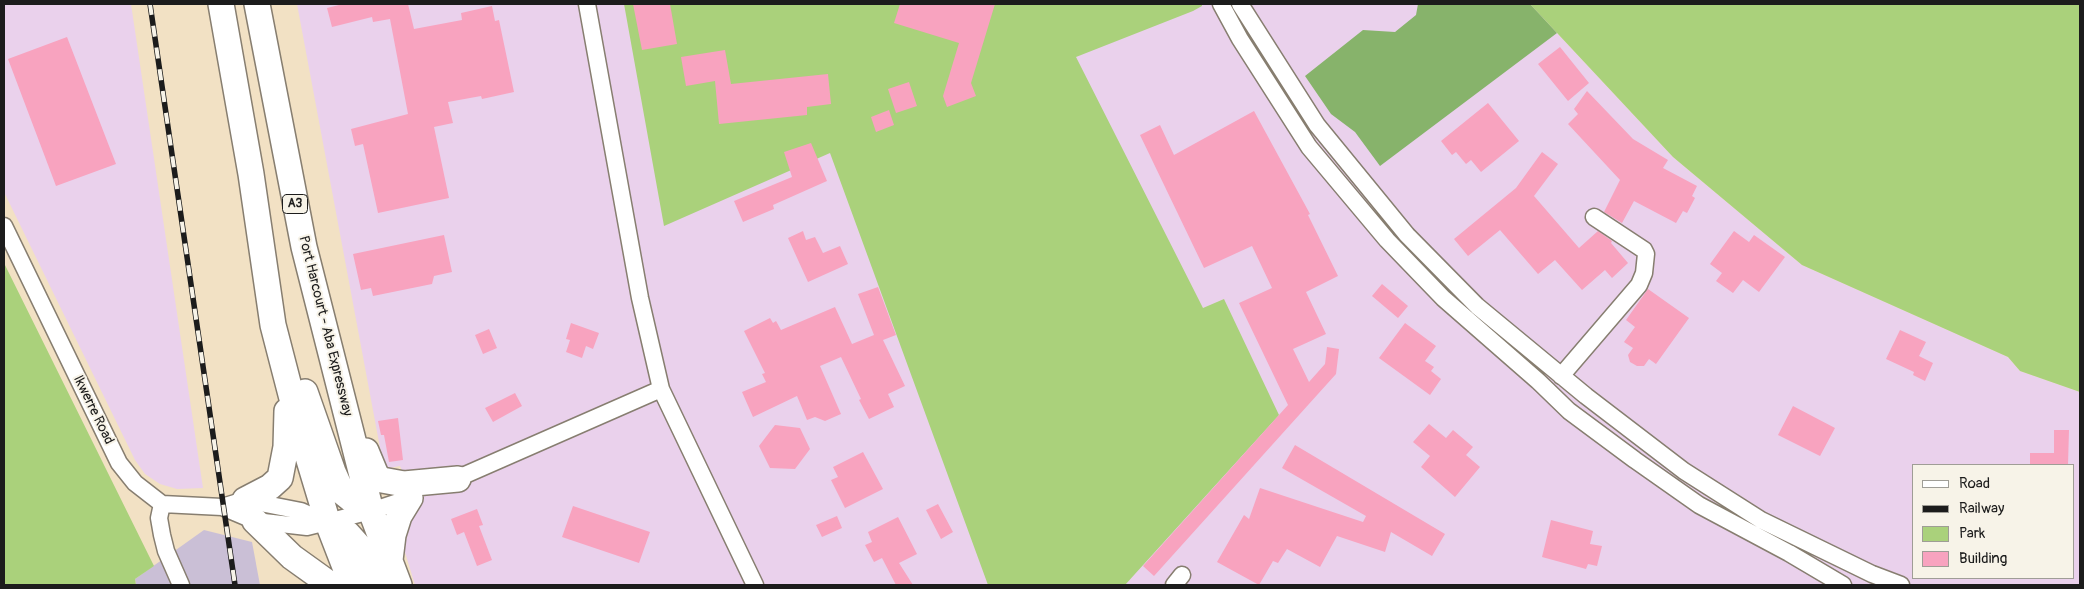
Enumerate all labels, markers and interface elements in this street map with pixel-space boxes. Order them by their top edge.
road number: A3 [282,194,308,213]
street label: Port Harcourt - Aba Expressway [294,234,356,418]
street label: Ikwerre Road [69,373,117,447]
legend [1912,464,2074,579]
text: Road [1959,474,1990,493]
text: Railway [1959,499,2004,518]
text: Park [1959,524,1985,543]
text: Building [1959,549,2007,568]

